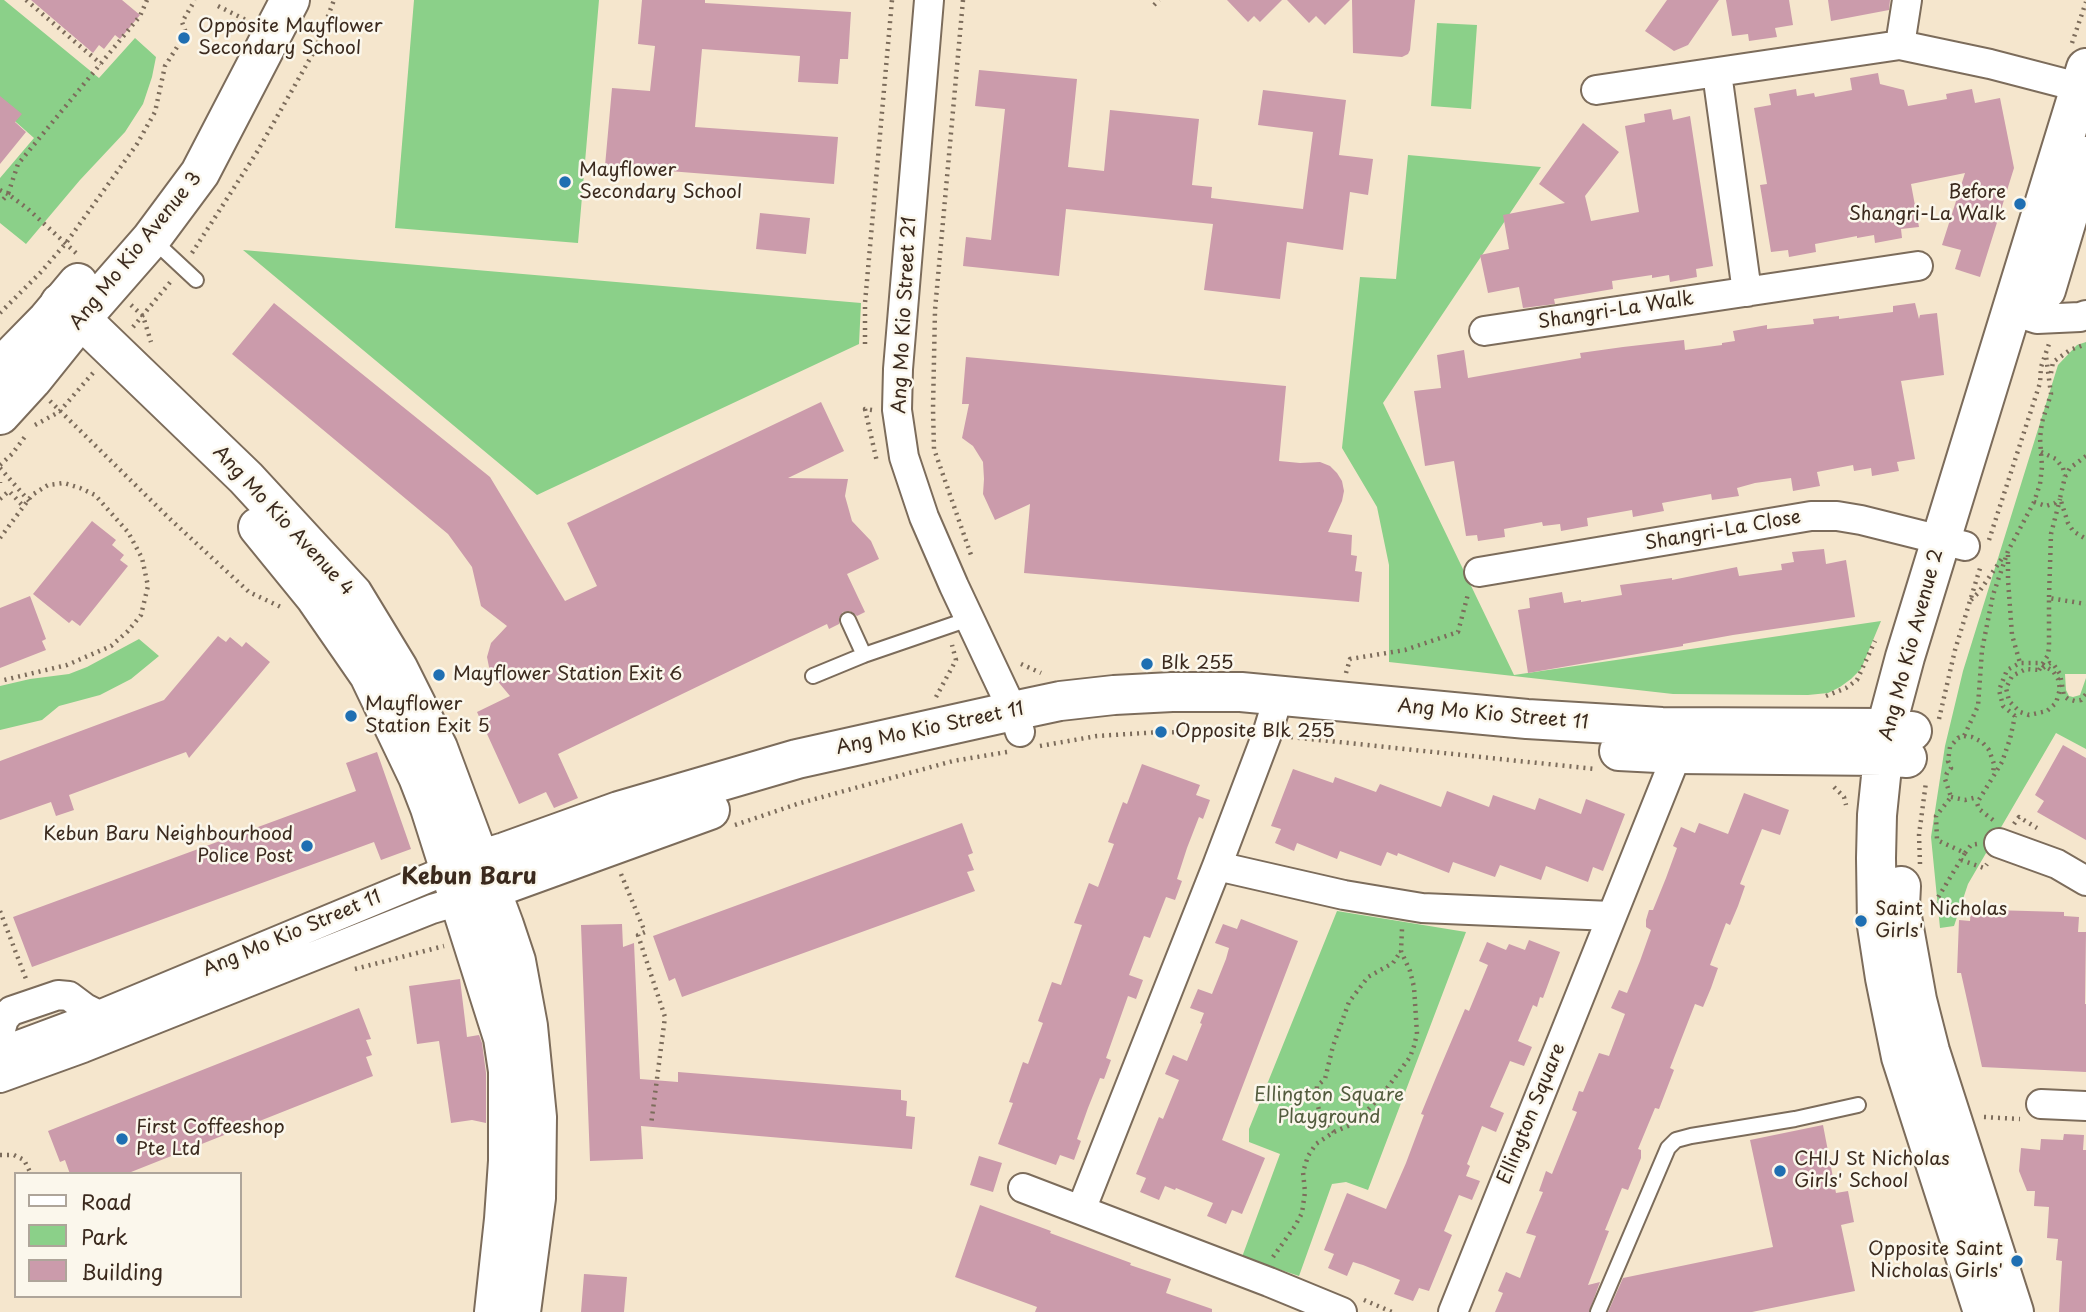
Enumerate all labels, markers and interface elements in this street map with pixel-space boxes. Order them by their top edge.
place label: Opposite Mayflower Secondary School [198,16,383,60]
marker: Opposite Mayflower Secondary School [176,30,192,46]
place label: Mayflower Secondary School [579,160,742,204]
street label: Ang Mo Kio Avenue 3 [65,167,207,335]
marker: Mayflower Secondary School [557,174,573,190]
place label: Before Shangri-La Walk [1849,182,2006,226]
marker: Before Shangri-La Walk [2012,196,2028,212]
street label: Ang Mo Kio Street 21 [888,216,922,414]
street label: Shangri-La Walk [1537,287,1695,335]
street label: Ang Mo Kio Avenue 4 [208,441,358,601]
street label: Shangri-La Close [1643,506,1803,556]
street label: Ang Mo Kio Avenue 2 [1875,547,1949,743]
place label: Blk 255 [1161,653,1233,675]
marker: Blk 255 [1139,656,1155,672]
place label: Mayflower Station Exit 6 [453,664,682,686]
marker: Mayflower Station Exit 6 [431,667,447,683]
place label: Mayflower Station Exit 5 [365,694,490,738]
street label: Ang Mo Kio Street 11 [1397,695,1589,735]
street label: Ang Mo Kio Street 11 [834,698,1026,760]
marker: Mayflower Station Exit 5 [343,708,359,724]
place label: Opposite Blk 255 [1175,721,1335,743]
marker: Opposite Blk 255 [1153,724,1169,740]
place label: Kebun Baru Neighbourhood Police Post [43,824,293,868]
marker: Kebun Baru Neighbourhood Police Post [299,838,315,854]
district label: Kebun Baru [401,864,537,892]
street label: Ang Mo Kio Street 11 [199,886,385,982]
place label: Saint Nicholas Girls' [1875,899,2007,943]
marker: Saint Nicholas Girls' [1853,913,1869,929]
street label: Ellington Square [1493,1040,1571,1188]
park label: Ellington Square Playground [1254,1085,1404,1129]
place label: First Coffeeshop Pte Ltd [136,1117,285,1161]
marker: First Coffeeshop Pte Ltd [114,1131,130,1147]
place label: CHIJ St Nicholas Girls' School [1794,1149,1950,1193]
marker: CHIJ St Nicholas Girls' School [1772,1163,1788,1179]
legend [14,1172,242,1298]
text: Road [81,1185,132,1217]
text: Park [81,1220,128,1252]
place label: Opposite Saint Nicholas Girls' [1868,1239,2003,1283]
marker: Opposite Saint Nicholas Girls' [2009,1253,2025,1269]
text: Building [81,1255,163,1287]

